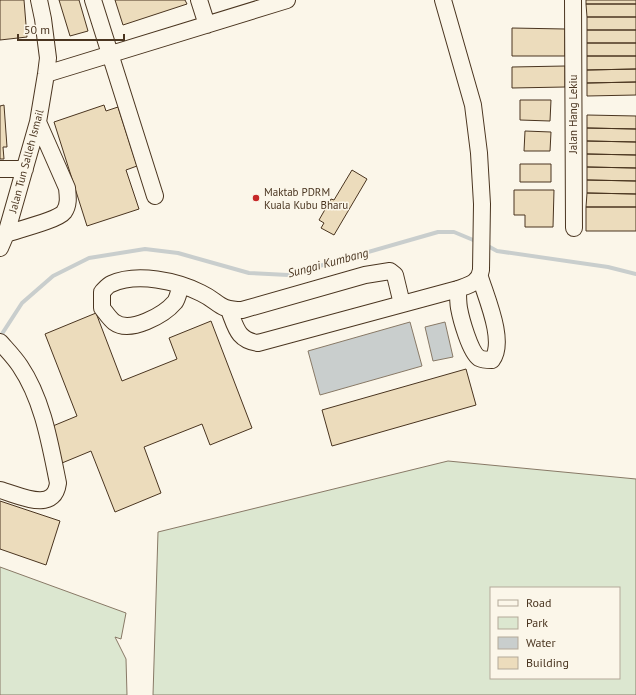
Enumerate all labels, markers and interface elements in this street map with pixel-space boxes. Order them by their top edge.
scale bar [18,16,124,42]
text: 50 m [24,22,50,37]
street label: Jalan Hang Lekiu [566,75,580,154]
street label: Jalan Tun Salleh Ismail [5,107,47,215]
place label: Maktab PDRM Kuala Kubu Bharu [264,185,348,212]
marker: Maktab PDRM Kuala Kubu Bharu [251,193,261,203]
water label: Sungai Kumbang [286,245,370,281]
legend [490,587,620,679]
text: Road [526,595,551,610]
text: Park [526,615,548,630]
text: Water [526,635,556,650]
text: Building [526,655,569,670]

